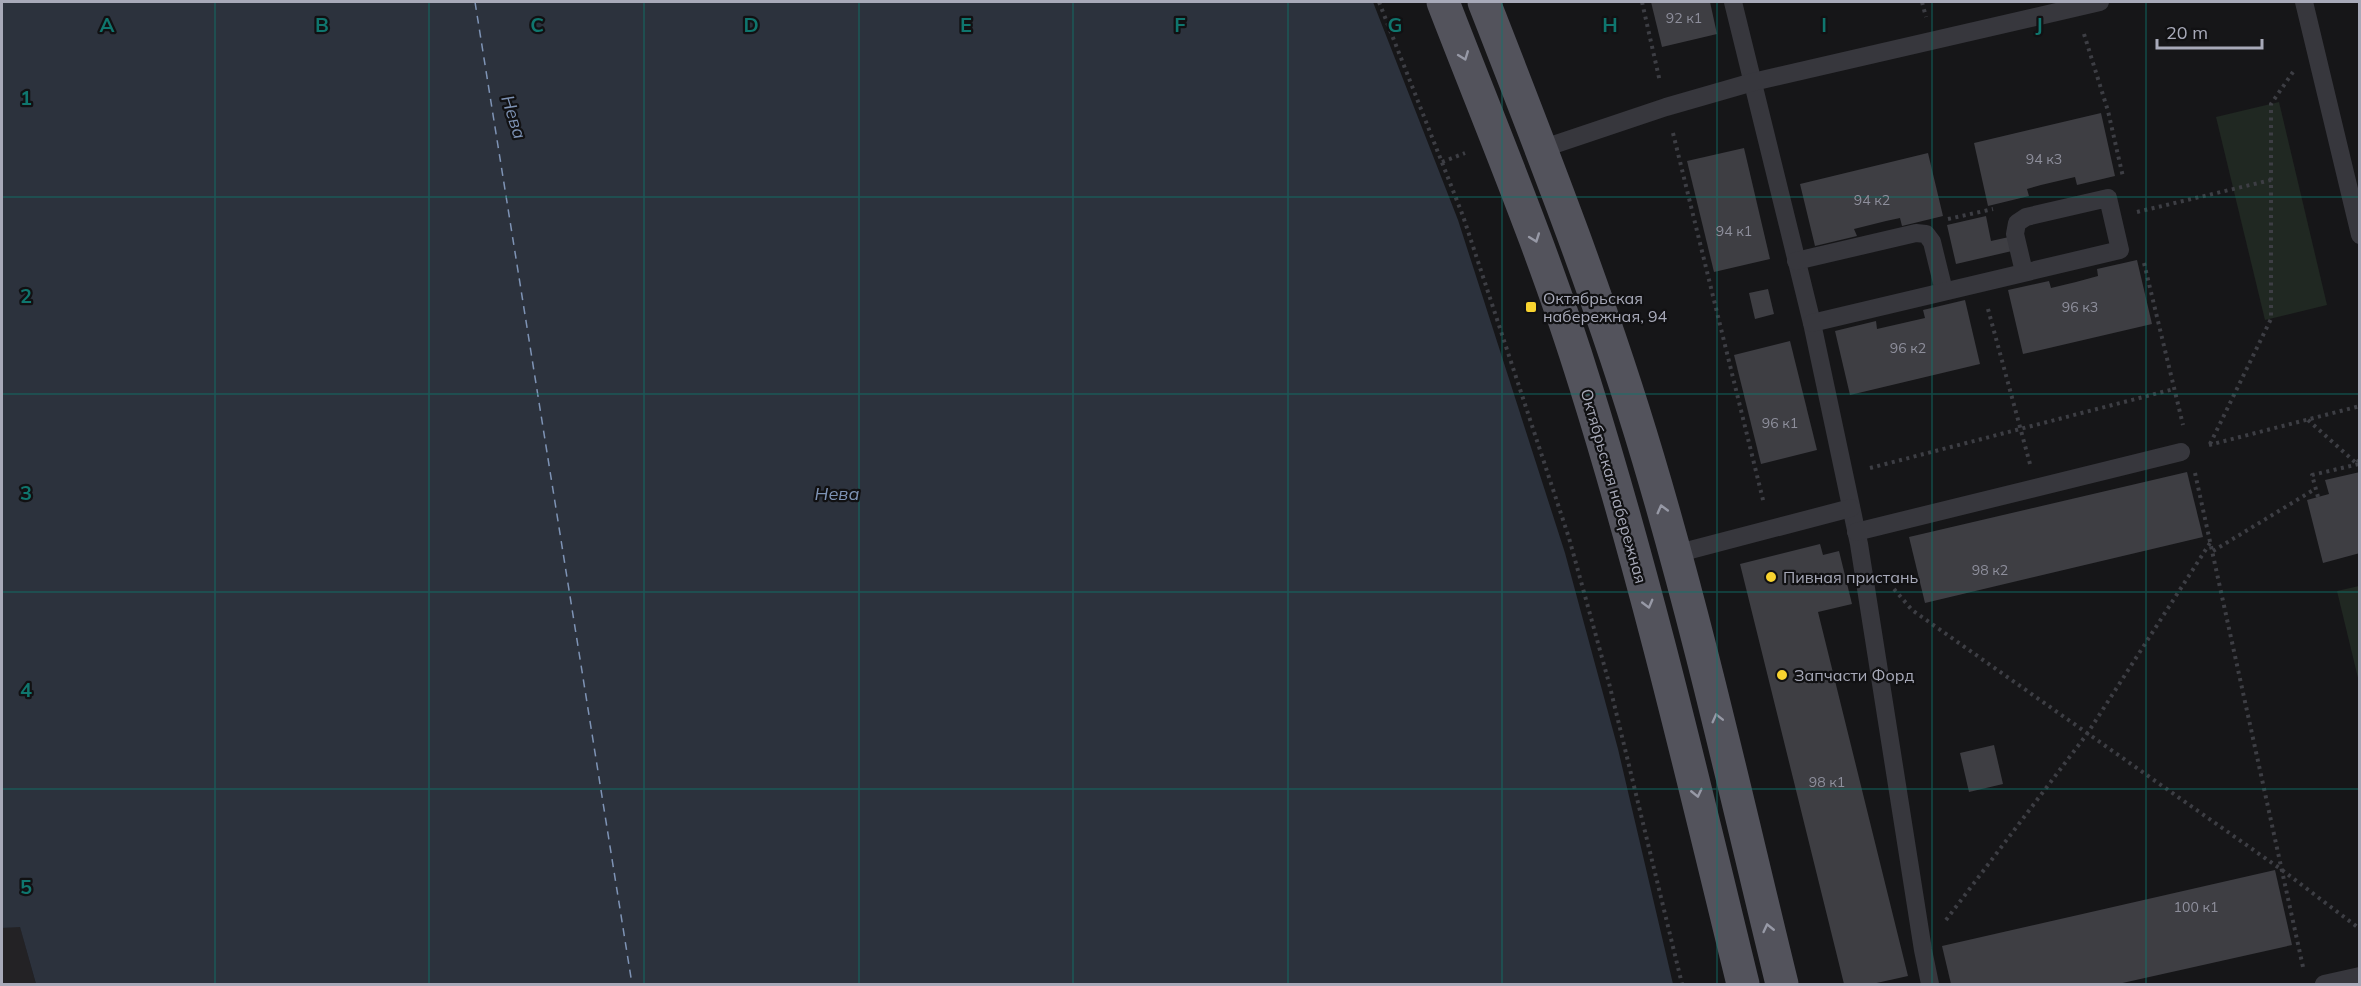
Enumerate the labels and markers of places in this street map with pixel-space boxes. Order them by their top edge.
place label: Октябрьская набережная, 94 [1543,288,1668,326]
marker: Октябрьская набережная, 94 [1524,300,1538,314]
place label: Пивная пристань [1783,567,1918,587]
marker: Пивная пристань [1764,570,1778,584]
place label: Запчасти Форд [1794,665,1914,685]
marker: Запчасти Форд [1775,668,1789,682]

